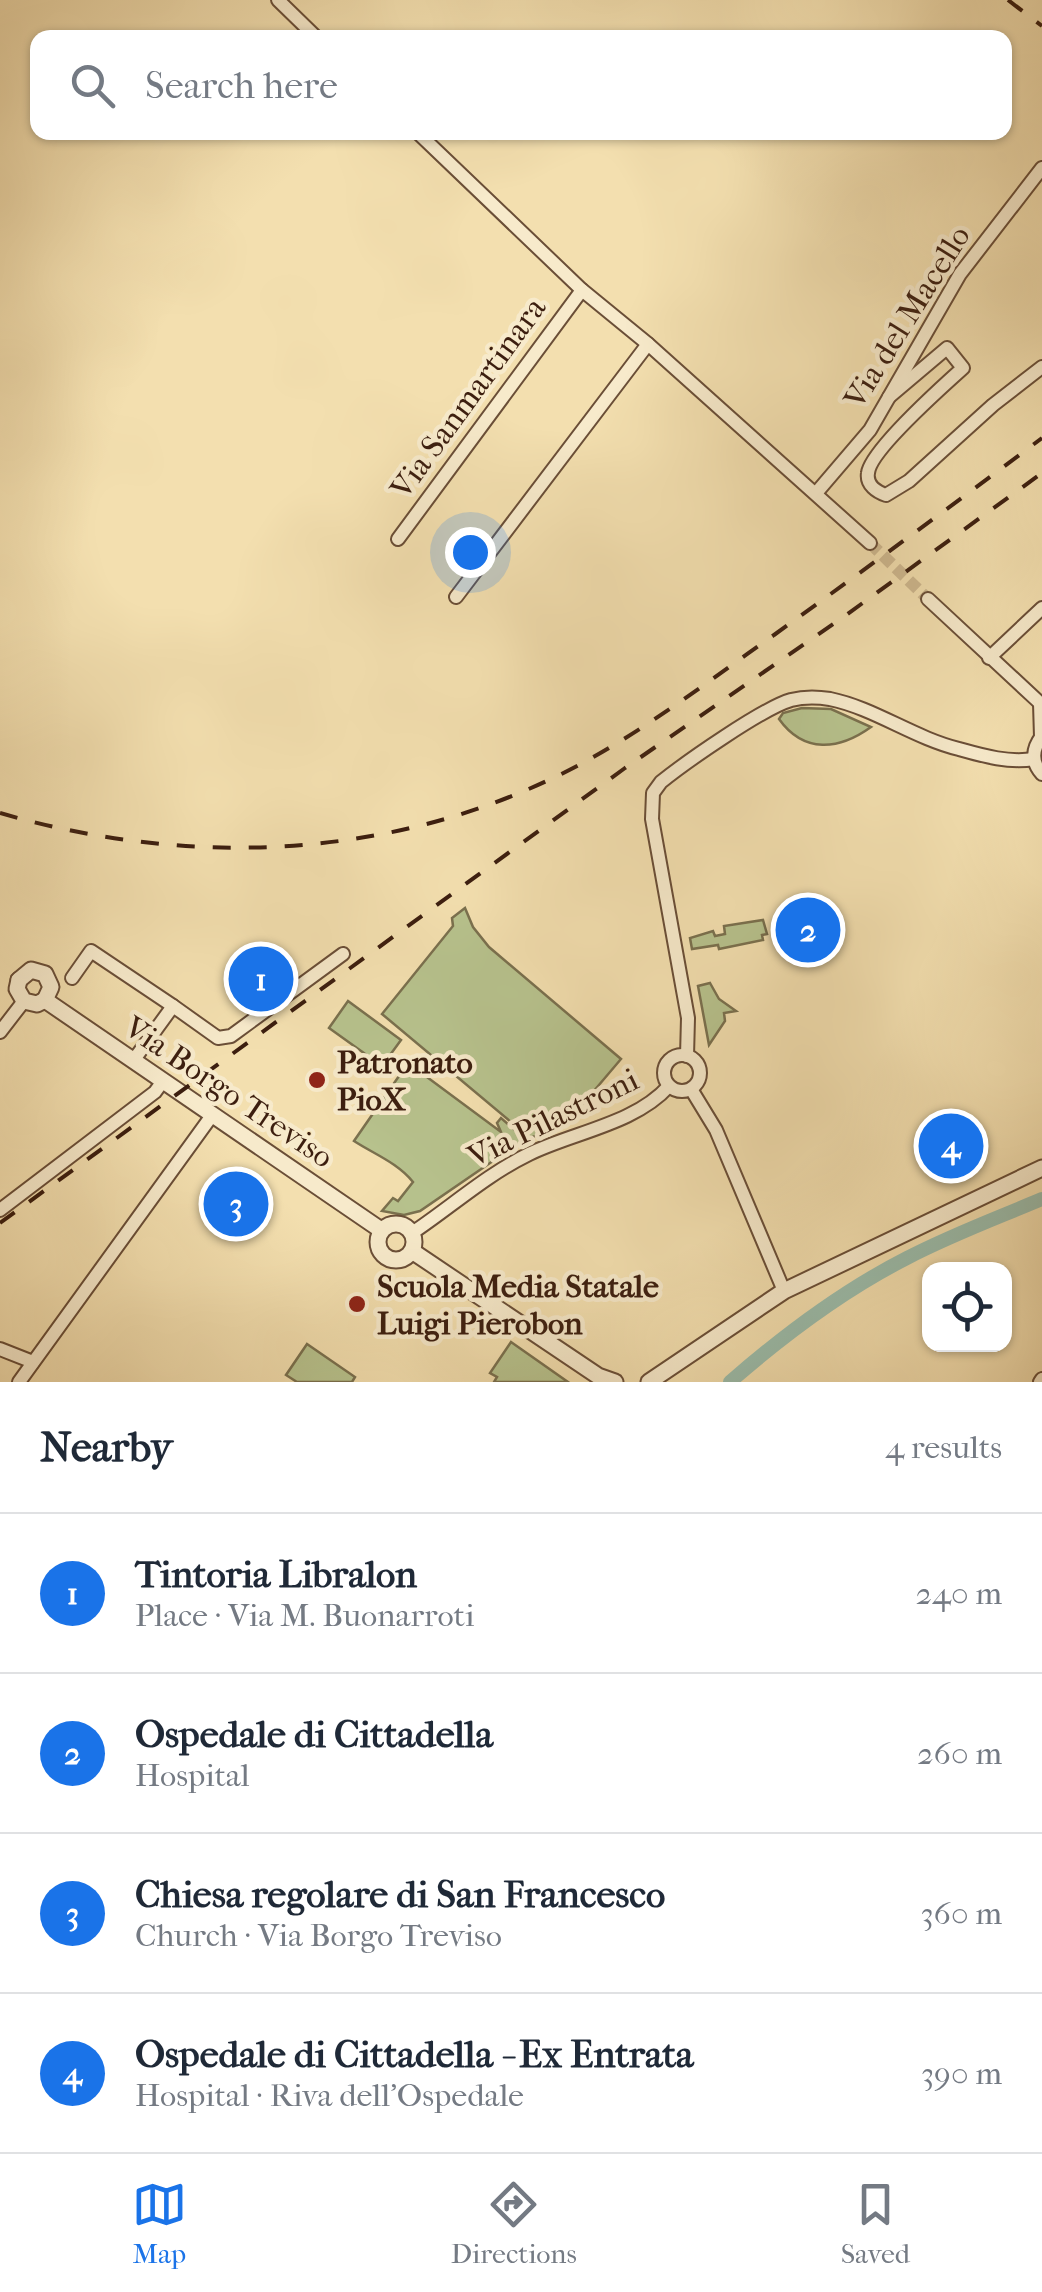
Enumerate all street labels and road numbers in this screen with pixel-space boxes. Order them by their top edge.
street label: Via del Macello [836,219,978,416]
street label: Via Sanmartinara [382,289,554,507]
street label: Via Borgo Treviso [117,1008,341,1176]
street label: Via Pilastroni [461,1061,645,1176]

